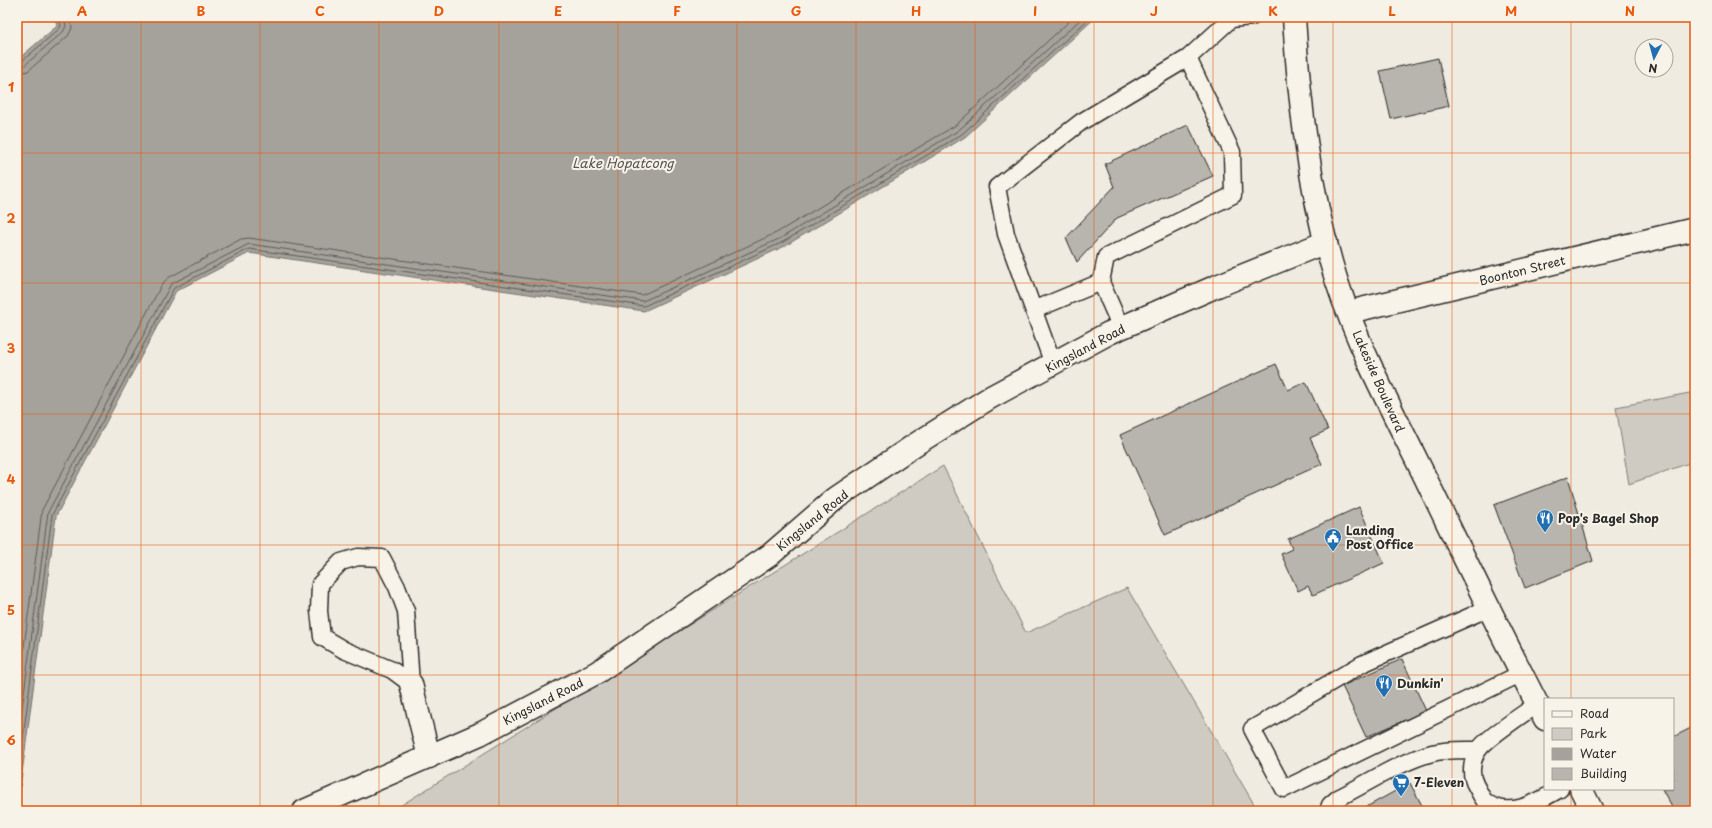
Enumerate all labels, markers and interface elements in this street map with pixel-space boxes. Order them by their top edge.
text: A [77,1,87,20]
text: B [197,1,206,20]
text: C [315,1,325,20]
text: D [434,1,444,20]
text: E [554,1,562,20]
text: F [673,1,681,20]
text: G [791,1,801,20]
text: H [911,1,921,20]
text: I [1033,1,1037,20]
text: J [1150,1,1158,20]
text: K [1268,1,1278,20]
text: L [1388,1,1396,20]
text: M [1505,1,1517,20]
text: N [1625,1,1635,20]
north arrow [1634,38,1674,78]
text: N [1647,60,1658,77]
text: 1 [8,77,14,96]
water label: Lake Hopatcong [572,153,674,172]
text: 2 [6,208,16,227]
street label: Boonton Street [1477,251,1567,289]
street label: Kingsland Road [1042,319,1128,377]
street label: Lakeside Boulevard [1348,327,1410,435]
text: 3 [7,338,16,357]
text: 4 [7,469,16,488]
street label: Kingsland Road [772,485,852,555]
restaurant icon: Pop's Bagel Shop [1535,508,1555,533]
place label: Pop's Bagel Shop [1558,509,1659,527]
place label: Landing Post Office [1346,521,1414,553]
public building icon: Landing Post Office [1323,527,1343,552]
text: 5 [7,600,15,619]
street label: Kingsland Road [500,673,586,729]
restaurant icon: Dunkin' [1374,673,1394,698]
place label: Dunkin' [1397,674,1444,692]
legend [1544,698,1674,790]
text: Road [1580,704,1609,722]
text: Park [1580,724,1607,742]
text: 6 [6,730,16,749]
text: Water [1580,744,1617,762]
text: Building [1580,764,1627,782]
supermarket icon: 7-Eleven [1391,772,1411,797]
place label: 7-Eleven [1414,773,1464,791]

